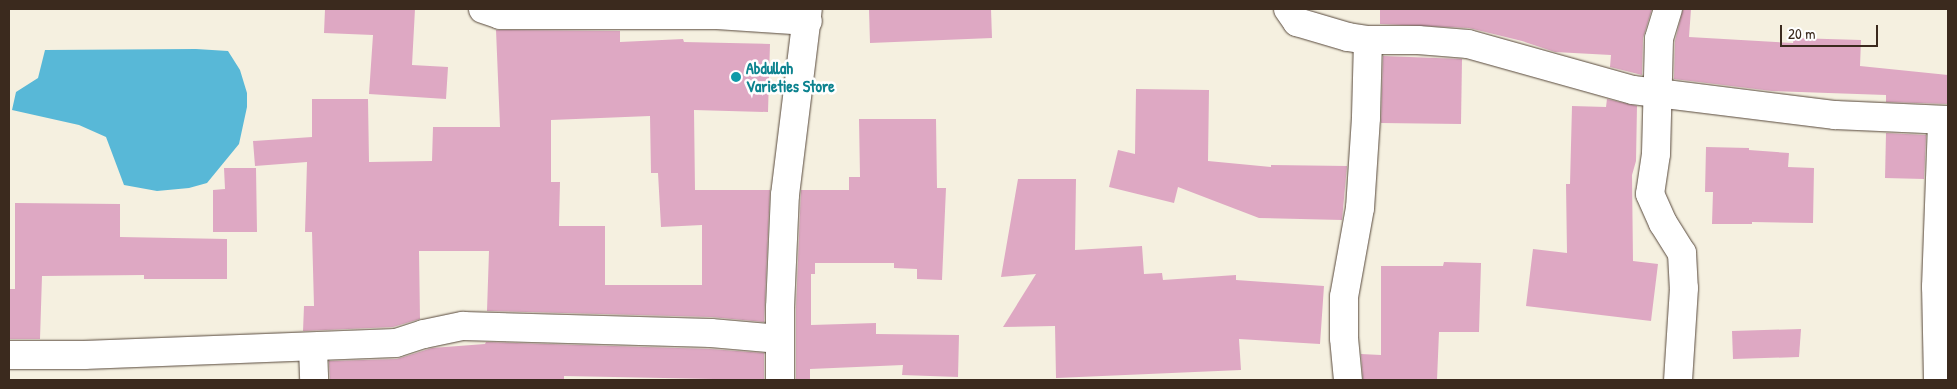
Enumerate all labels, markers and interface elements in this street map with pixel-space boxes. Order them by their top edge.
scale bar [1782,15,1880,47]
text: 20 m [1788,23,1815,44]
place label: Abdullah Varieties Store [746,58,834,96]
marker: Abdullah Varieties Store [730,71,742,83]

